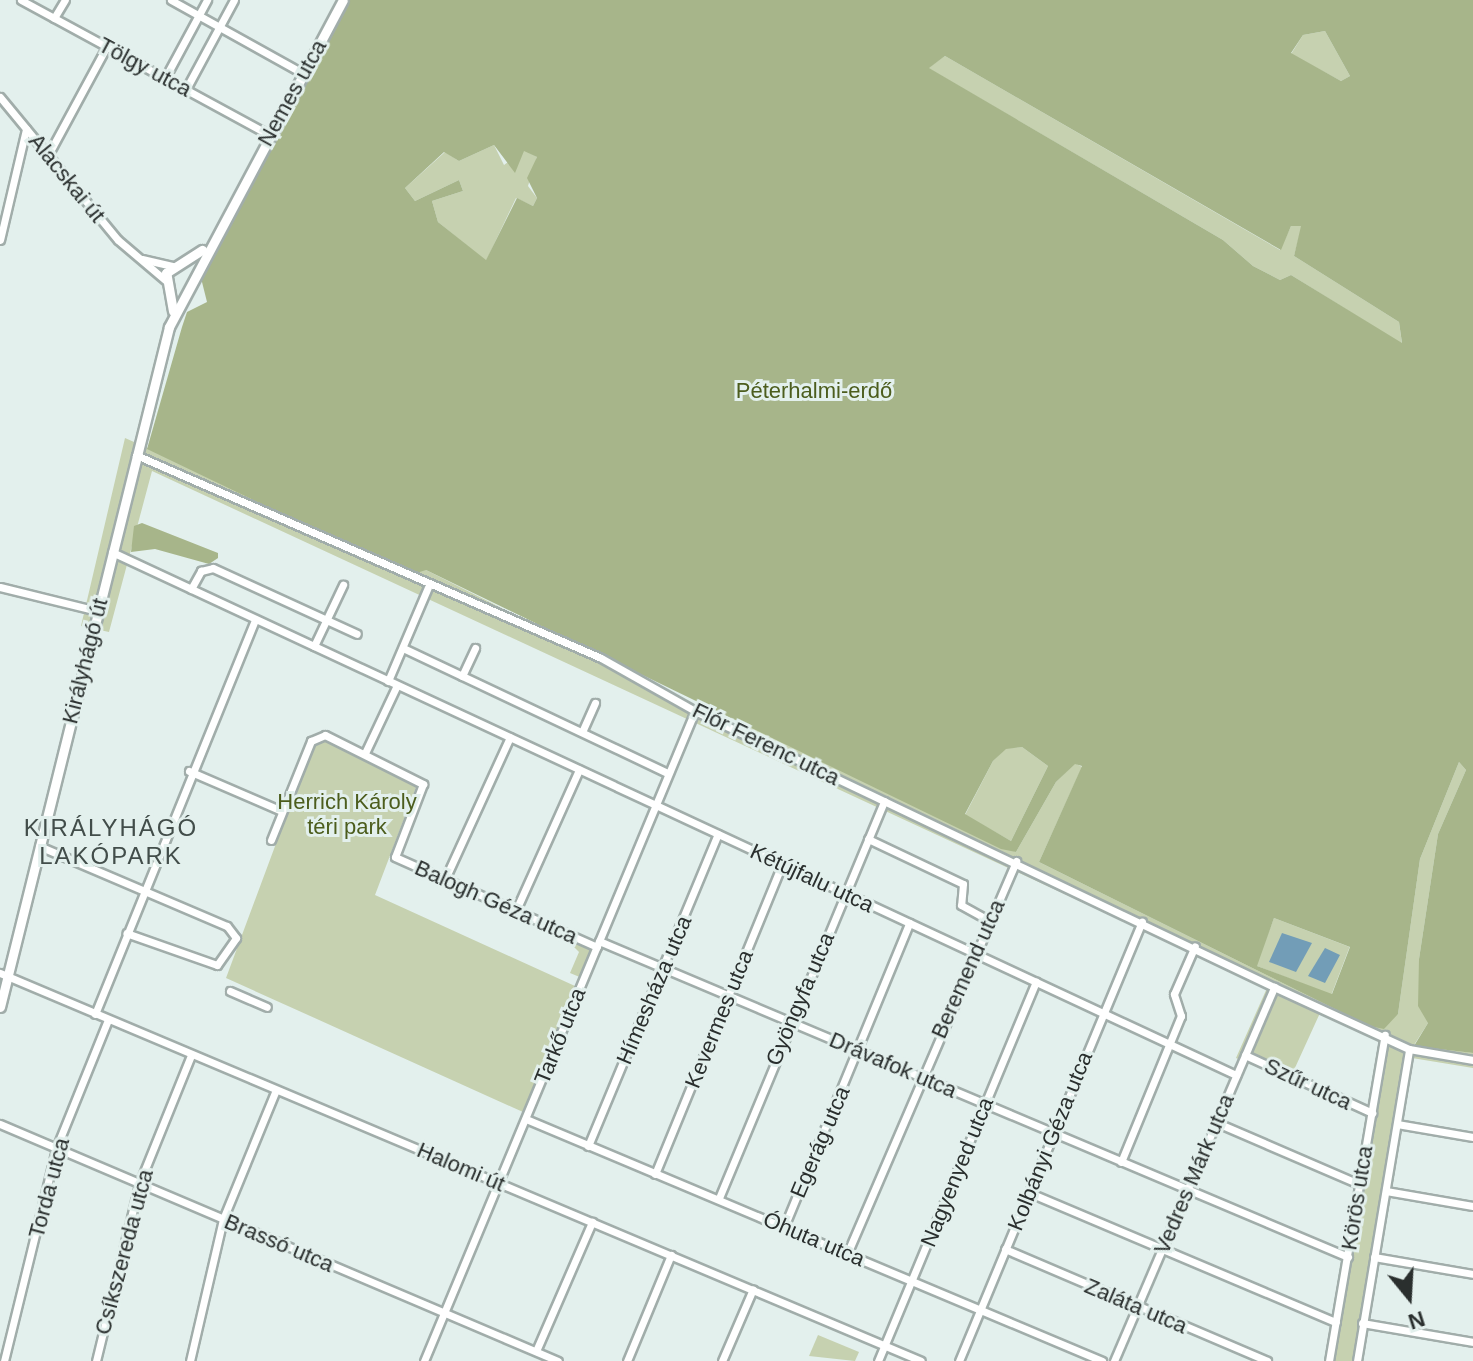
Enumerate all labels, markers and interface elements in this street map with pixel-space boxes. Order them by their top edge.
street label: Tölgy utca [94,32,196,102]
street label: Nemes utca [252,35,332,151]
street label: Alacskai út [23,128,111,228]
park label: Péterhalmi-erdő [736,378,892,404]
street label: Királyhágó út [57,596,113,726]
street label: Flór Ferenc utca [688,697,844,791]
park label: Herrich Károly téri park [277,788,417,840]
district label: KIRÁLYHÁGÓ LAKÓPARK [24,814,198,870]
street label: Kétújfalu utca [746,838,878,918]
street label: Balogh Géza utca [411,854,581,950]
street label: Beremend utca [926,895,1010,1043]
street label: Hímesháza utca [611,912,697,1068]
street label: Gyöngyfa utca [760,929,840,1069]
street label: Kevermes utca [679,946,759,1092]
street label: Tarkő utca [529,984,591,1088]
street label: Drávafok utca [825,1026,961,1104]
street label: Kolbányi Géza utca [1002,1048,1098,1234]
street label: Szűr utca [1260,1052,1356,1116]
street label: Egerág utca [785,1082,855,1202]
street label: Vedres Márk utca [1148,1090,1240,1258]
street label: Nagyenyed utca [915,1093,999,1251]
street label: Torda utca [23,1135,75,1241]
street label: Halomi út [413,1137,509,1197]
street label: Körös utca [1336,1144,1378,1252]
street label: Csíkszereda utca [89,1166,159,1338]
street label: Óhuta utca [759,1206,869,1272]
street label: Brassó utca [220,1208,338,1278]
north arrow [1369,1257,1449,1337]
street label: Zaláta utca [1081,1273,1191,1339]
text: N [1405,1306,1428,1335]

